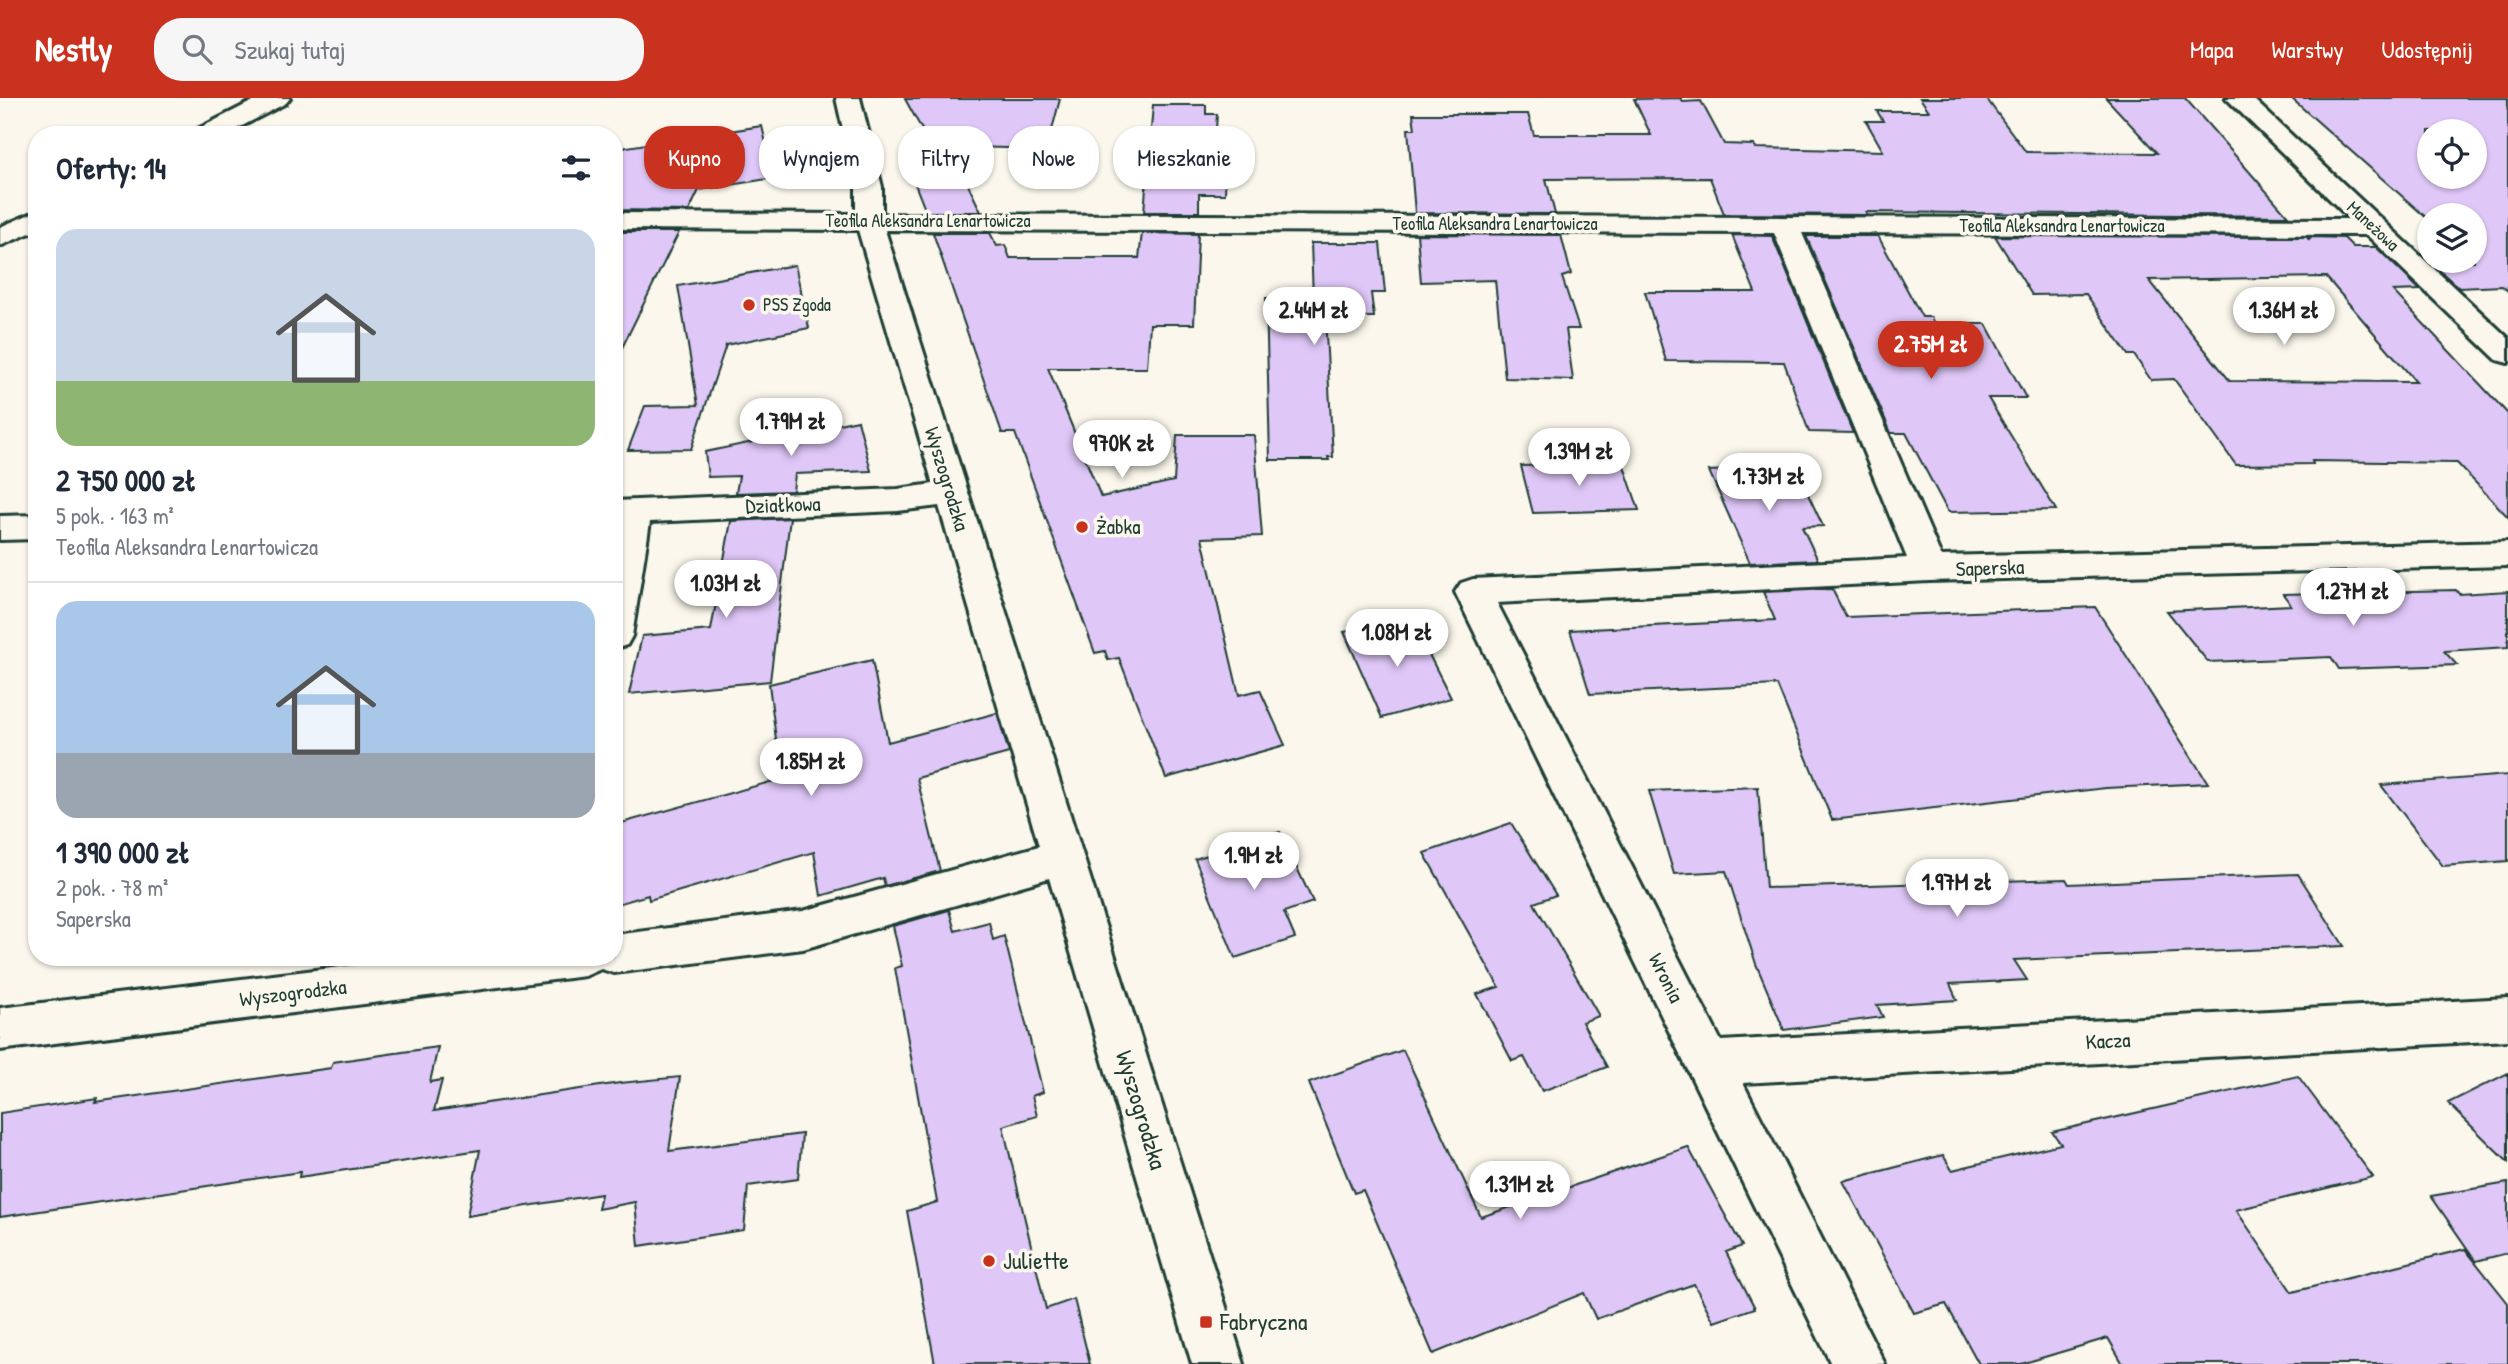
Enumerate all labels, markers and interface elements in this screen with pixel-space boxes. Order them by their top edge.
search box [154,18,644,81]
text: Nestly [35,27,112,71]
icon: search [178,30,216,68]
text: Szukaj tutaj [234,32,346,67]
text: Mapa [2190,33,2233,65]
text: Warstwy [2271,33,2344,65]
text: Udostępnij [2382,33,2473,65]
map controls [2417,119,2487,273]
button: locate [2417,119,2487,189]
chip: Kupno [644,126,745,189]
chip: Wynajem [759,126,884,189]
chip: Filtry [898,126,994,189]
chip: Nowe [1008,126,1099,189]
chip: Mieszkanie [1113,126,1255,189]
text: Oferty: 14 [56,148,166,188]
icon: filters [557,149,595,187]
street label: Maneżowa [2342,195,2405,256]
button: layers [2417,203,2487,273]
street label: Teofila Aleksandra Lenartowicza [825,208,1031,233]
street label: Teofila Aleksandra Lenartowicza [1392,211,1598,236]
street label: Teofila Aleksandra Lenartowicza [1959,213,2165,238]
icon: home [263,275,389,401]
pin: 2.44M zł [1242,288,1386,347]
pin: 1.36M zł [2212,288,2356,347]
place label: PSS Zgoda [763,292,831,317]
text: 2.44M zł [1279,294,1349,325]
text: 1.36M zł [2249,294,2319,325]
marker: PSS Zgoda [741,297,757,313]
pin: 2.75M zł [1859,322,2003,381]
text: 2.75M zł [1894,328,1968,359]
pin: 1.79M zł [719,398,863,458]
text: 1.79M zł [756,405,826,436]
pin: 970K zł [1057,420,1187,480]
street label: Wyszogrodzka [918,423,977,534]
text: 970K zł [1089,427,1155,458]
pin: 1.39M zł [1507,428,1651,488]
text: 1.39M zł [1544,435,1614,466]
pin: 1.73M zł [1697,454,1841,513]
text: 2 750 000 zł [56,460,196,500]
text: 1.73M zł [1733,460,1805,491]
street label: Działkowa [745,489,821,520]
text: 5 pok. · 163 m² [56,500,174,531]
place label: Żabka [1096,512,1140,541]
marker: Żabka [1074,519,1090,535]
text: Teofila Aleksandra Lenartowicza [56,531,318,562]
street label: Saperska [1955,552,2025,583]
pin: 1.03M zł [654,560,798,620]
text: 1.03M zł [690,567,762,598]
pin: 1.27M zł [2281,568,2425,628]
text: 1.27M zł [2317,575,2389,606]
pin: 1.08M zł [1325,610,1469,669]
text: 1.08M zł [1361,616,1433,647]
icon: home [263,647,389,773]
pin: 1.85M zł [739,738,883,798]
text: 1.85M zł [776,745,846,776]
text: 1 390 000 zł [56,832,190,872]
pin: 1.9M zł [1189,832,1319,892]
text: 1.9M zł [1224,839,1284,870]
pin: 1.97M zł [1885,860,2029,919]
text: 1.97M zł [1922,866,1992,897]
text: 2 pok. · 78 m² [56,872,168,903]
text: Saperska [56,903,131,934]
street label: Wronia [1642,948,1691,1007]
street label: Wyszogrodzka [238,972,348,1013]
street label: Kacza [2085,1025,2131,1056]
street label: Wyszogrodzka [1109,1046,1175,1173]
pin: 1.31M zł [1448,1162,1592,1221]
text: 1.31M zł [1485,1168,1555,1199]
place label: Juliette [1003,1244,1069,1276]
marker: Juliette [981,1253,997,1269]
place label: Fabryczna [1219,1305,1308,1337]
marker: Fabryczna [1198,1314,1214,1330]

